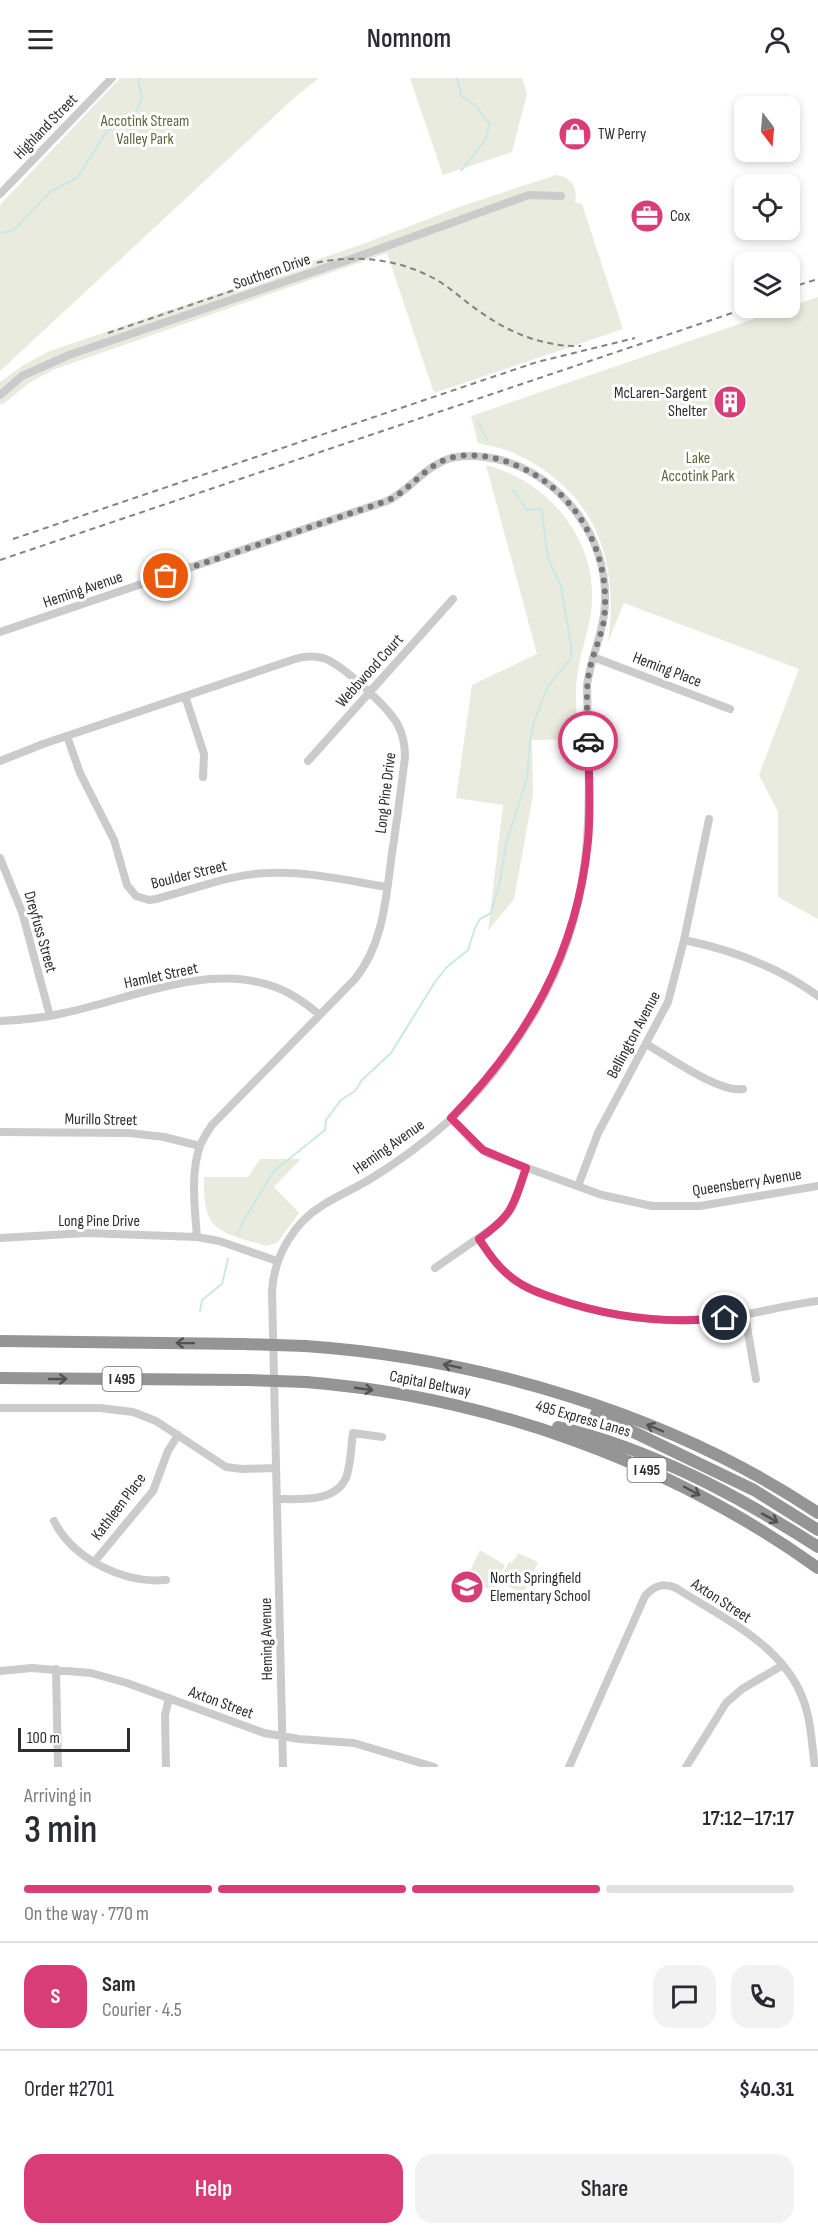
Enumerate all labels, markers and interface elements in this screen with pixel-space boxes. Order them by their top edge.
icon: menu [24,23,57,56]
text: Nomnom [367,23,451,55]
icon: person [761,23,794,56]
street label: Highland Street [10,90,82,164]
north arrow [734,96,800,162]
map controls [734,96,800,318]
park label: Accotink Stream Valley Park [100,112,189,149]
shop icon: TW Perry [557,116,593,152]
place label: TW Perry [598,125,646,144]
button: locate [734,174,800,240]
office icon: Cox [629,198,665,234]
place label: Cox [670,207,690,226]
street label: Southern Drive [231,250,313,294]
button: layers [734,252,800,318]
place label: McLaren-Sargent Shelter [614,384,707,421]
building icon: McLaren-Sargent Shelter [712,384,748,420]
park label: Lake Accotink Park [660,449,735,486]
pin [140,550,191,601]
icon: bag [149,559,182,592]
street label: Heming Avenue [41,568,125,612]
street label: Webbwood Court [332,630,408,711]
street label: Heming Place [630,648,704,692]
courier [558,711,618,771]
icon: car [572,725,605,758]
street label: Long Pine Drive [372,751,400,835]
street label: Boulder Street [149,856,229,894]
street label: Dreyfuss Street [19,889,61,975]
street label: Hamlet Street [122,959,200,993]
street label: Bellington Avenue [603,988,665,1082]
street label: Murillo Street [65,1110,138,1130]
street label: Heming Avenue [350,1115,428,1179]
street label: Queensberry Avenue [691,1165,803,1201]
street label: Long Pine Drive [58,1212,140,1231]
pin [699,1292,750,1343]
icon: home [708,1301,741,1334]
one-way arrow [175,1338,195,1349]
one-way arrow [443,1359,462,1371]
road number: I 495 [102,1367,142,1391]
street label: Capital Beltway [388,1367,472,1401]
one-way arrow [48,1373,68,1384]
one-way arrow [354,1383,374,1394]
street label: 495 Express Lanes [533,1396,633,1442]
one-way arrow [646,1422,664,1433]
road number: I 495 [628,1458,666,1482]
street label: Kathleen Place [88,1470,150,1544]
one-way arrow [683,1485,700,1497]
one-way arrow [761,1512,778,1524]
school or university icon: North Springfield Elementary School [449,1569,485,1605]
place label: North Springfield Elementary School [490,1569,590,1606]
street label: Axton Street [687,1574,755,1627]
street label: Heming Avenue [257,1597,277,1681]
street label: Axton Street [185,1682,256,1724]
scale bar [18,1725,130,1752]
text: 100 m [27,1729,60,1748]
text: Arriving in [24,1784,92,1808]
text: 17:12–17:17 [702,1805,794,1832]
text: 3 min [24,1807,97,1854]
text: On the way · 770 m [24,1902,149,1926]
button: chat [653,1965,716,2028]
button: phone [731,1965,794,2028]
text: Sam [102,1971,136,1998]
text: S [51,1983,60,2010]
text: Courier · 4.5 [102,1998,182,2022]
text: Order #2701 [24,2076,114,2103]
text: $40.31 [739,2076,794,2103]
button: Help [24,2154,403,2223]
button: Share [415,2154,794,2223]

